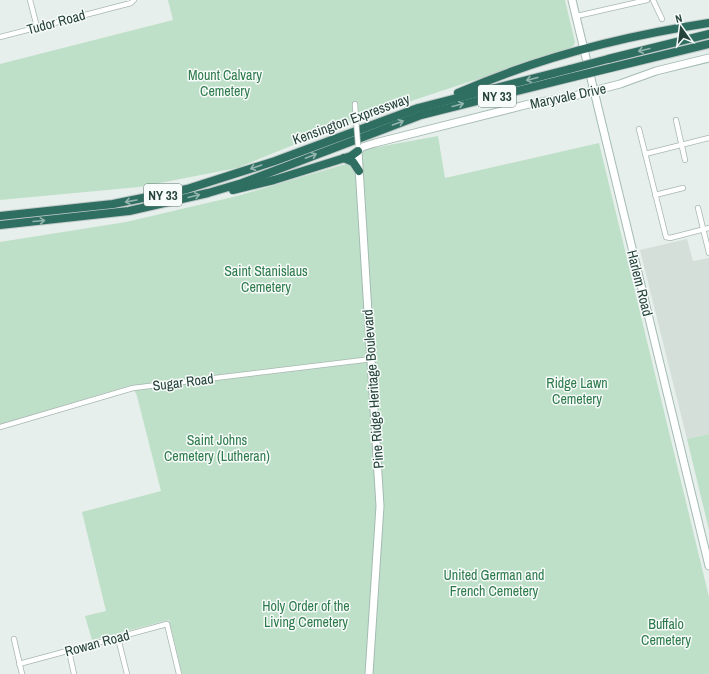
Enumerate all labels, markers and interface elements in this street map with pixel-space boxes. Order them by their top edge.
street label: Tudor Road [25,6,87,38]
north arrow [661,8,701,48]
text: N [674,11,683,26]
one-way arrow [638,47,651,55]
park label: Mount Calvary Cemetery [188,66,262,100]
one-way arrow [526,75,539,83]
street label: Maryvale Drive [528,79,608,113]
road number: NY 33 [478,85,516,107]
street label: Kensington Expressway [290,89,412,149]
one-way arrow [452,101,465,108]
one-way arrow [391,119,403,127]
one-way arrow [304,152,316,160]
one-way arrow [251,164,263,172]
road number: NY 33 [144,184,182,206]
one-way arrow [187,192,200,200]
one-way arrow [125,198,138,206]
one-way arrow [32,217,45,224]
street label: Harlem Road [623,248,657,318]
park label: Saint Stanislaus Cemetery [224,262,308,296]
street label: Pine Ridge Heritage Boulevard [358,309,388,469]
street label: Sugar Road [151,369,215,395]
park label: Ridge Lawn Cemetery [546,374,608,408]
park label: Saint Johns Cemetery (Lutheran) [164,431,270,465]
park label: United German and French Cemetery [444,566,544,600]
park label: Holy Order of the Living Cemetery [262,597,350,631]
park label: Buffalo Cemetery [641,615,691,649]
street label: Rowan Road [63,626,131,660]

